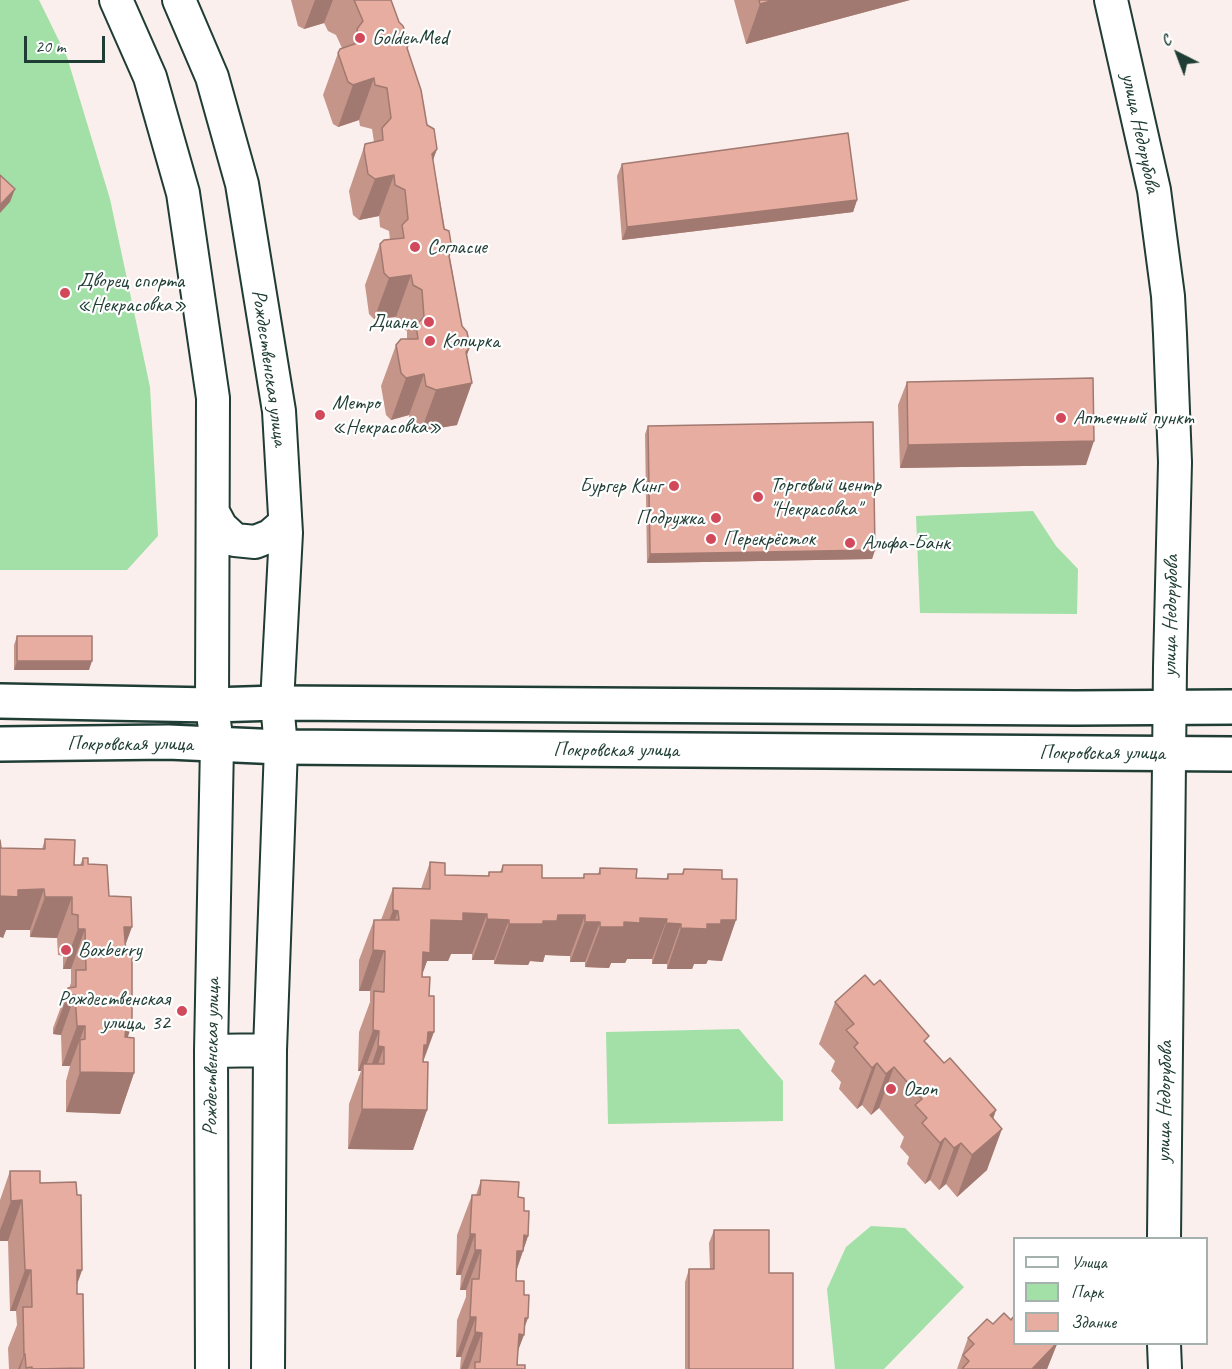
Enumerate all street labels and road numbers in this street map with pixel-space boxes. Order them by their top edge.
street label: улица Недорубова [1115,71,1165,195]
street label: Рождественская улица [246,288,292,448]
street label: улица Недорубова [1157,555,1185,677]
street label: Покровская улица [67,731,193,757]
street label: Покровская улица [553,737,679,763]
street label: Покровская улица [1039,740,1165,766]
street label: Рождественская улица [198,978,226,1136]
street label: улица Недорубова [1151,1041,1179,1163]

